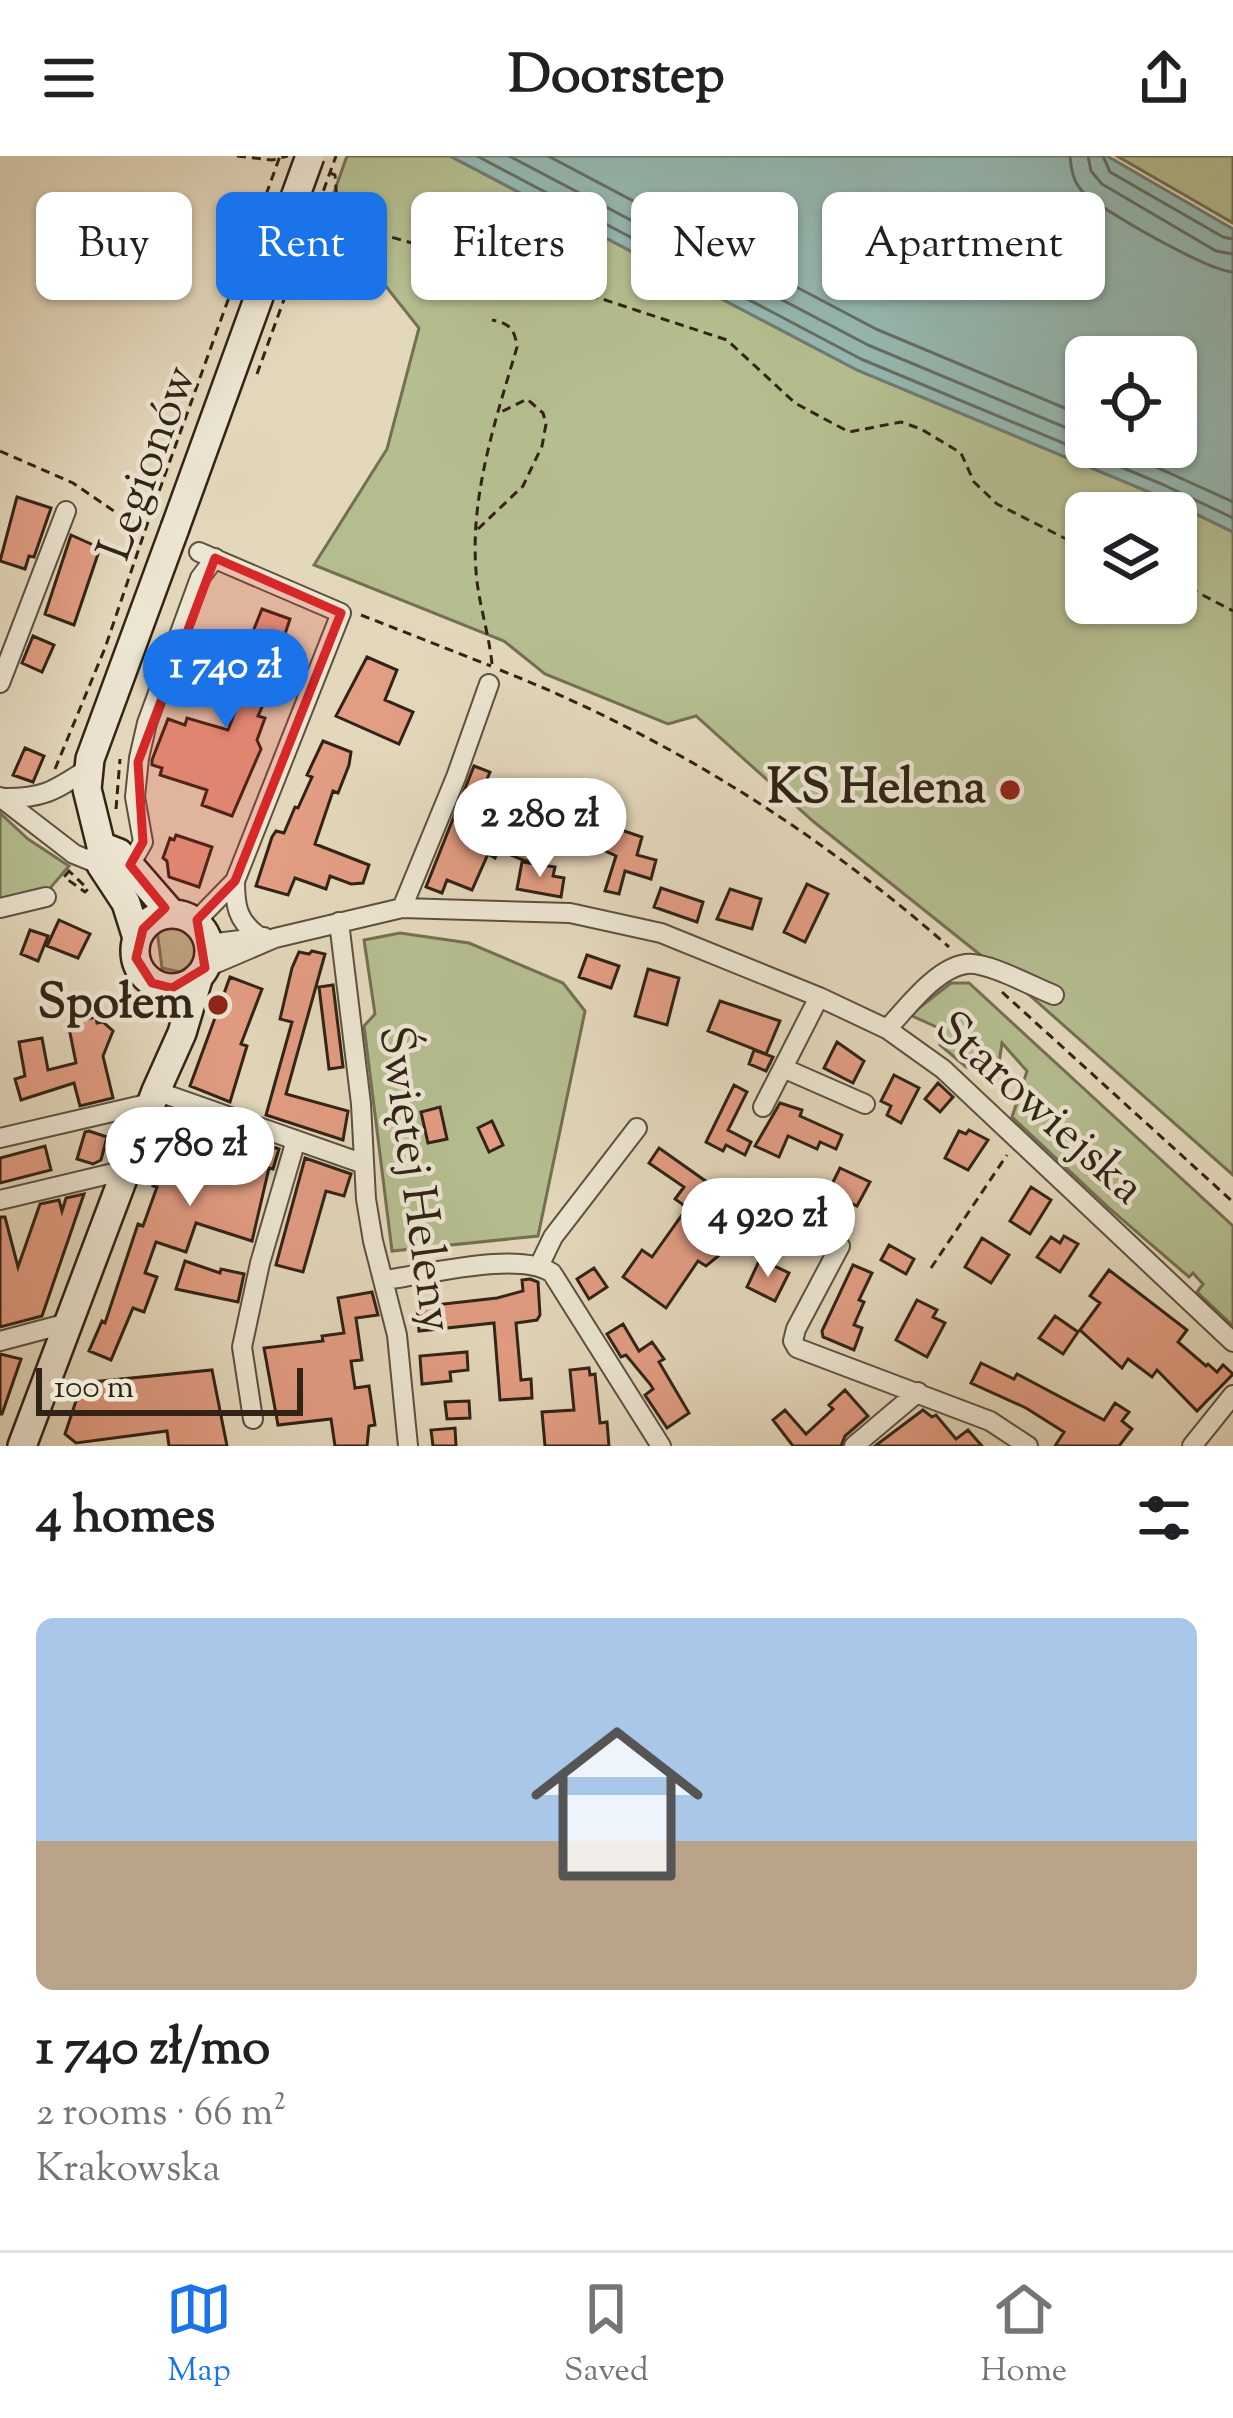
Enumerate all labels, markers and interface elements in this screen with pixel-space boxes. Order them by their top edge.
text: Doorstep [508,39,725,117]
icon: menu [36,45,102,111]
icon: share [1131,45,1197,111]
chip: Buy [36,192,192,300]
chip: Rent [216,192,387,300]
chip: Filters [411,192,607,300]
chip: New [631,192,798,300]
chip: Apartment [822,192,1105,300]
map controls [1065,336,1197,624]
button: locate [1065,336,1197,468]
street label: Legionów [83,357,217,571]
button: layers [1065,492,1197,624]
pin: 1 740 zł [102,629,350,731]
text: 1 740 zł [170,640,282,696]
place label: KS Helena [767,756,986,825]
marker: KS Helena [997,777,1023,803]
pin: 2 280 zł [416,778,664,880]
text: 2 280 zł [481,789,599,845]
place label: Społem [38,971,194,1040]
marker: Społem [205,992,231,1018]
street label: Starowiejska [918,997,1158,1223]
street label: Świętej Heleny [357,1022,469,1336]
pin: 5 780 zł [66,1107,314,1209]
text: 5 780 zł [132,1118,248,1174]
pin: 4 920 zł [644,1178,892,1280]
text: 4 920 zł [708,1189,828,1245]
scale bar [36,1362,303,1415]
text: 100 m [54,1365,134,1413]
text: 4 homes [36,1482,215,1555]
icon: filters [1131,1485,1197,1551]
icon: home [509,1696,725,1912]
text: 1 740 zł/mo [36,2014,270,2087]
text: 2 rooms · 66 m² [36,2087,286,2143]
text: Krakowska [36,2143,221,2199]
tab: Map [166,2276,232,2396]
tab: Saved [564,2276,649,2396]
tab: Home [981,2276,1067,2396]

